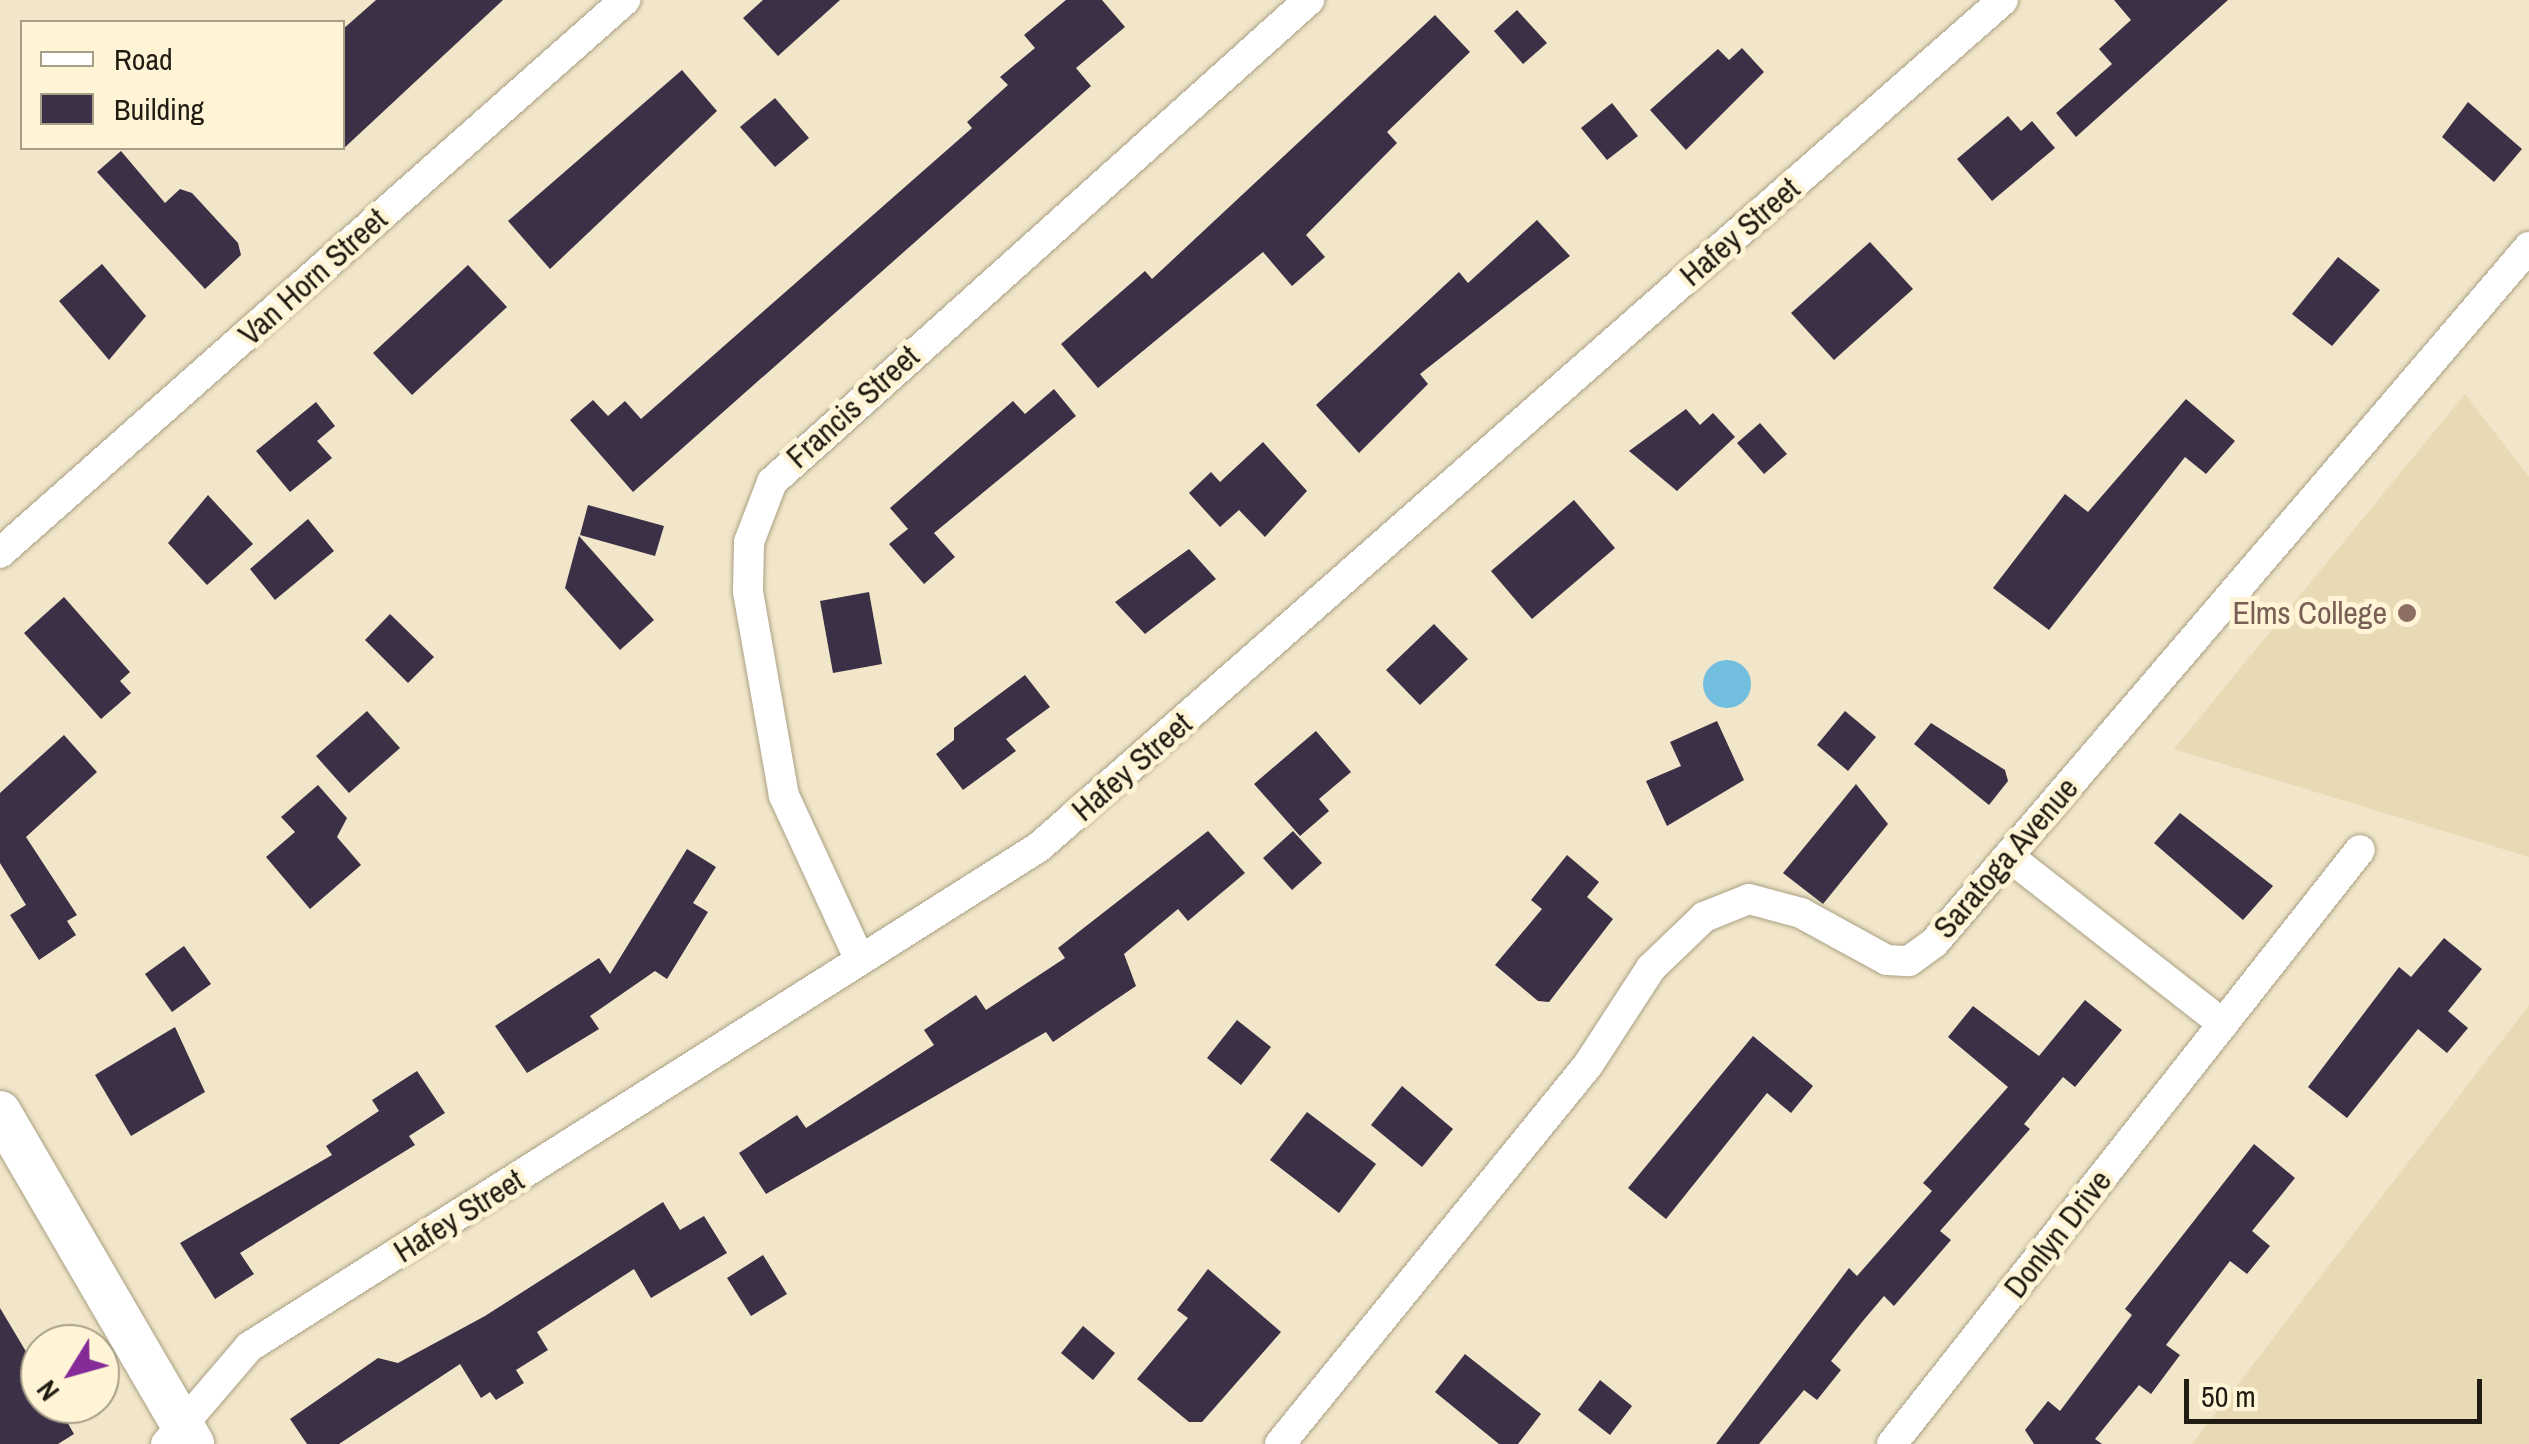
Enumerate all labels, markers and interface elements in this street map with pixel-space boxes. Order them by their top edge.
legend [20,20,345,150]
text: Road [114,39,173,79]
text: Building [114,89,204,129]
street label: Hafey Street [1672,170,1808,294]
street label: Van Horn Street [231,200,395,354]
street label: Francis Street [779,338,927,476]
place label: Elms College [2232,594,2387,632]
marker: Elms College [2396,602,2418,624]
street label: Hafey Street [1064,705,1200,829]
street label: Saratoga Avenue [1925,769,2087,947]
street label: Hafey Street [387,1161,531,1271]
street label: Donlyn Drive [1996,1162,2120,1306]
north arrow [20,1324,120,1424]
scale bar [2189,1359,2486,1421]
text: N [27,1373,68,1409]
text: 50 m [2201,1376,2256,1416]

